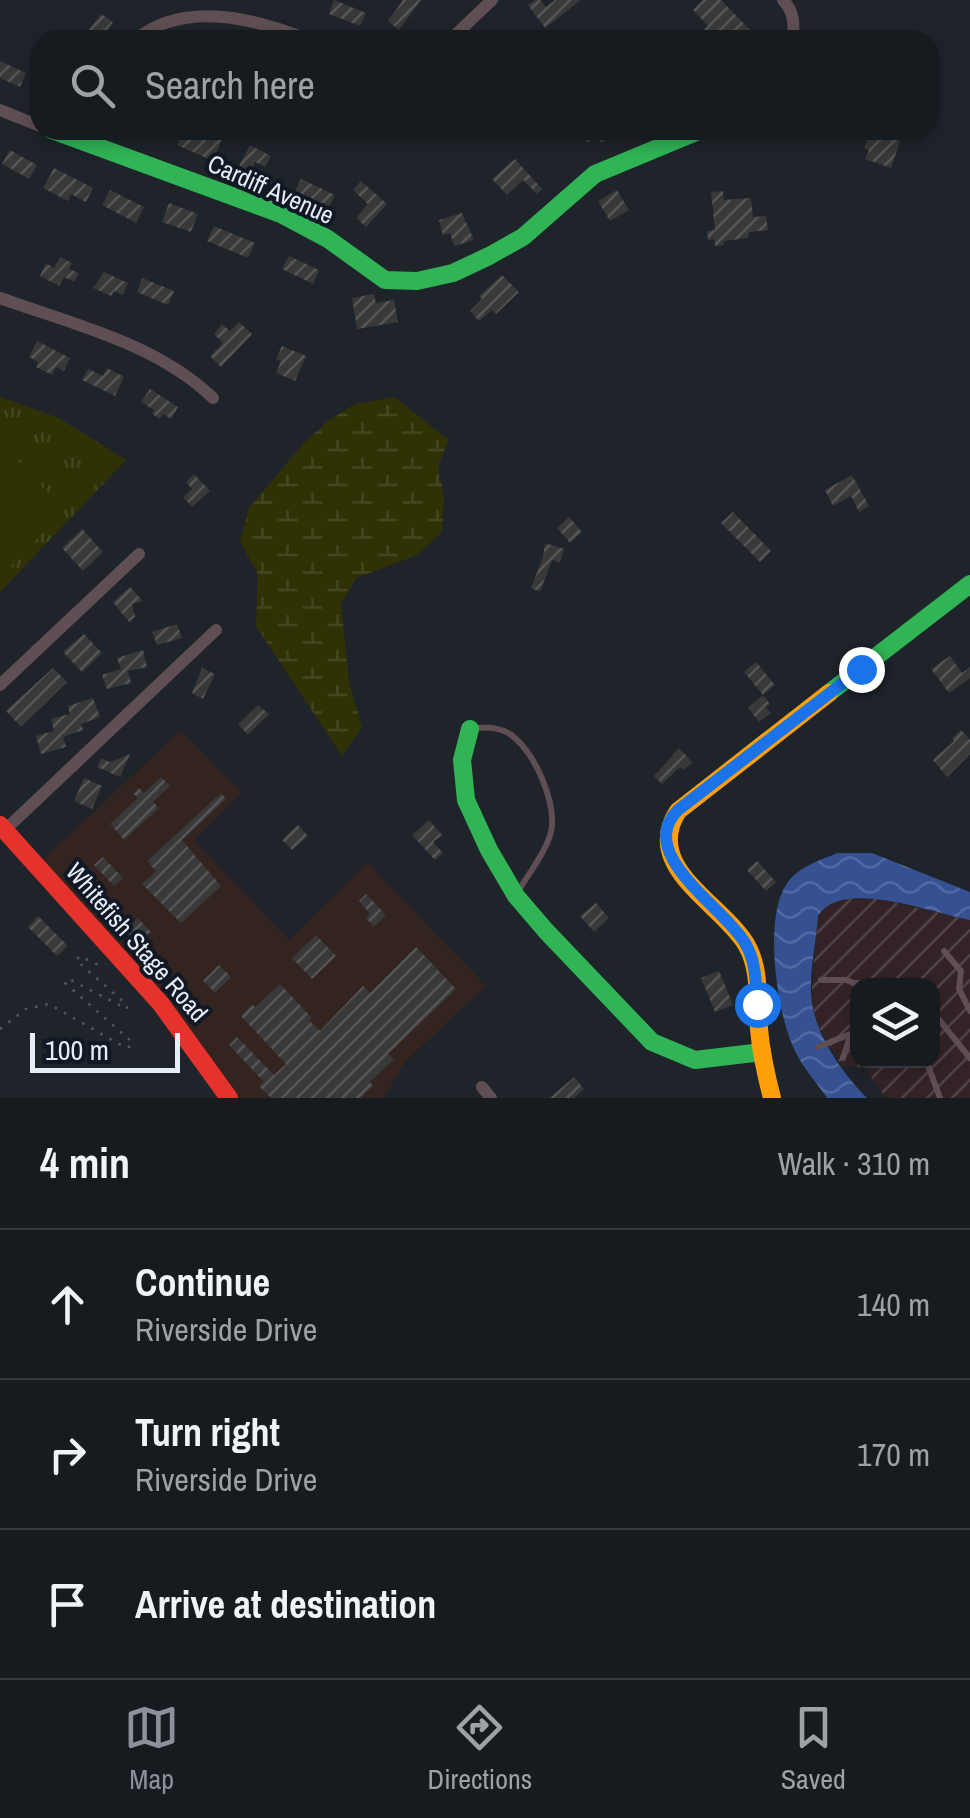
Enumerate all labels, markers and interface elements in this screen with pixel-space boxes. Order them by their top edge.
search box [30,30,940,140]
icon: search [65,58,120,113]
text: Search here [145,60,315,111]
street label: Cardiff Avenue [202,146,340,232]
route end [839,647,885,693]
street label: Whitefish Stage Road [58,855,216,1029]
map controls [850,978,940,1068]
button: layers [850,978,940,1068]
route start [735,982,781,1028]
scale bar [30,1028,180,1072]
text: 100 m [45,1031,109,1069]
text: 4 min [40,1135,130,1191]
text: Walk · 310 m [778,1142,930,1185]
text: Continue [135,1257,270,1308]
icon: ahead [40,1277,95,1332]
text: 140 m [857,1283,930,1326]
text: Riverside Drive [135,1308,317,1351]
text: Turn right [135,1407,280,1458]
icon: right [40,1427,95,1482]
text: 170 m [857,1433,930,1476]
text: Riverside Drive [135,1458,317,1501]
icon: arrive [40,1577,95,1632]
text: Arrive at destination [135,1579,436,1630]
tab: Map [124,1700,179,1798]
tab: Directions [428,1700,532,1798]
tab: Saved [781,1700,846,1798]

